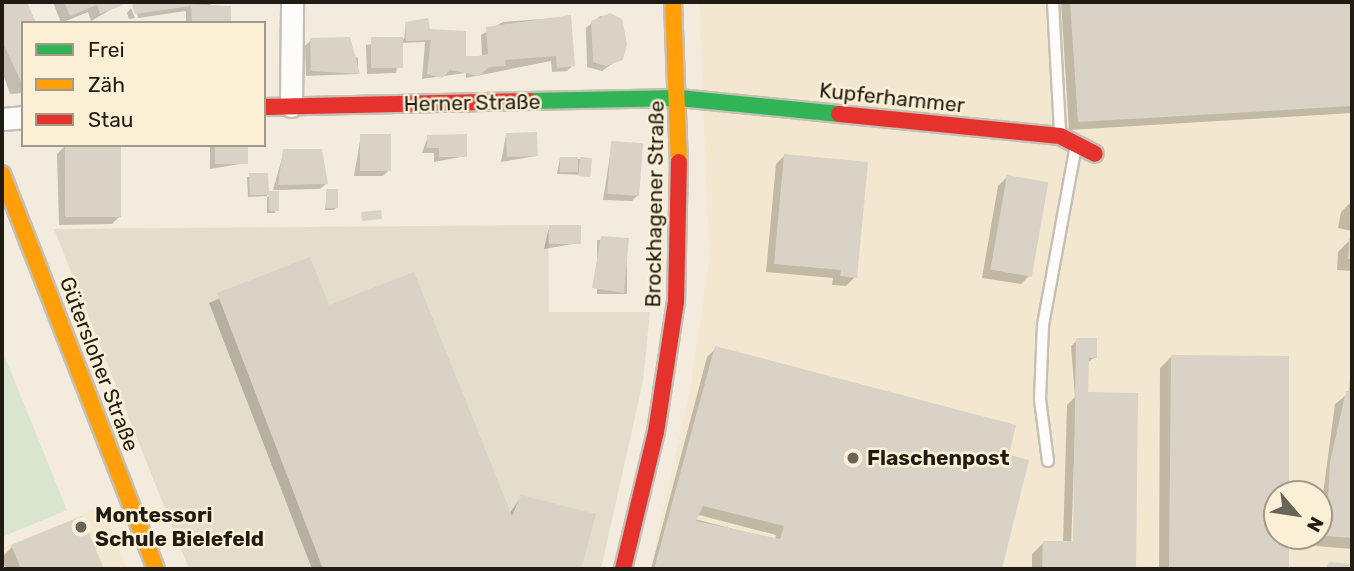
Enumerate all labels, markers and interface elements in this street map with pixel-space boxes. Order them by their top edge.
legend [21,21,266,147]
text: Frei [88,37,125,62]
text: Zäh [88,72,125,97]
street label: Kupferhammer [818,78,966,118]
street label: Herner Straße [403,89,541,117]
street label: Brockhagener Straße [641,100,669,308]
text: Stau [88,107,134,132]
street label: Gütersloher Straße [54,273,144,455]
place label: Flaschenpost [867,445,1009,471]
marker: Flaschenpost [845,450,861,466]
north arrow [1263,480,1333,550]
place label: Montessori Schule Bielefeld [95,502,264,552]
text: N [1302,513,1328,536]
marker: Montessori Schule Bielefeld [73,519,89,535]

